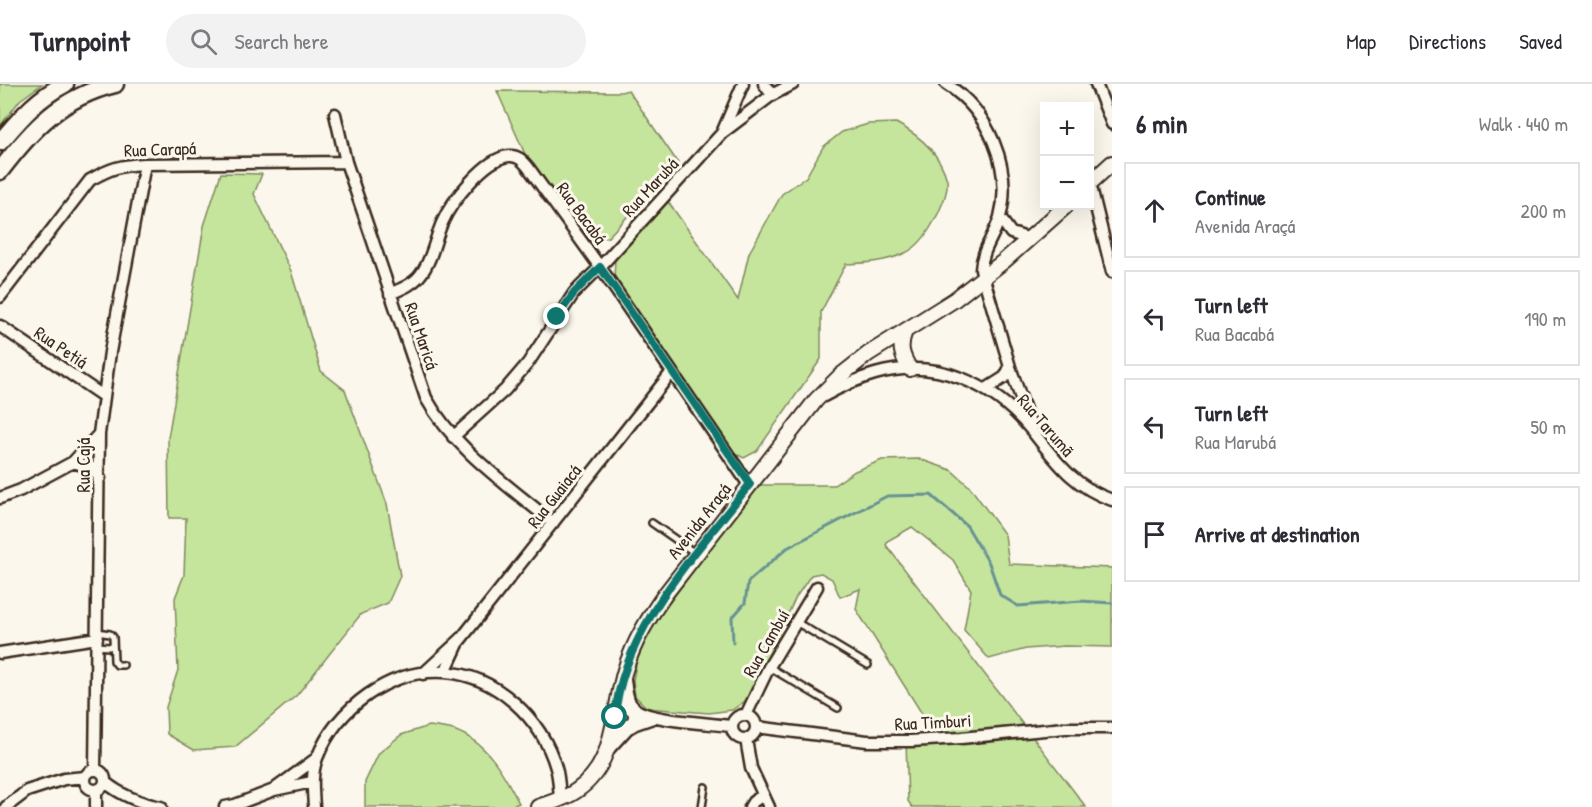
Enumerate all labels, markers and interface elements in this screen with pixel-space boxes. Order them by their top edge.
search box [166,14,586,68]
text: Turnpoint [30,22,130,60]
icon: search [187,25,220,58]
text: Search here [235,26,329,56]
text: Map [1346,27,1376,56]
text: Directions [1409,27,1486,56]
text: Saved [1519,27,1562,56]
map controls [1040,102,1094,210]
button: + [1040,102,1094,156]
text: 6 min [1136,106,1188,141]
text: Walk · 440 m [1479,110,1568,137]
street label: Rua Carapá [123,135,197,163]
street label: Rua Marubá [616,152,684,222]
button: − [1040,156,1094,210]
street label: Rua Bacabá [551,177,613,249]
text: Continue [1195,182,1266,212]
icon: ahead [1138,194,1171,227]
text: 200 m [1521,197,1566,224]
text: Avenida Araçá [1195,212,1295,239]
text: Turn left [1195,290,1268,320]
street label: Rua Maricá [399,299,445,373]
icon: left [1138,302,1171,335]
route end [543,303,569,329]
text: 190 m [1524,305,1566,332]
street label: Rua Petiá [29,320,93,374]
text: Rua Bacabá [1195,320,1274,347]
street label: Rua Tarumã [1012,388,1080,462]
text: Turn left [1195,398,1268,428]
icon: left [1138,410,1171,443]
text: 50 m [1530,413,1566,440]
text: Rua Marubá [1195,428,1276,455]
street label: Rua Cajá [71,438,96,492]
street label: Rua Guaiacá [521,459,587,533]
street label: Avenida Araçá [661,478,737,564]
icon: arrive [1138,518,1171,551]
text: Arrive at destination [1195,519,1360,549]
street label: Rua Cambuí [737,605,795,681]
route start [601,703,627,729]
street label: Rua Timburi [894,708,972,736]

